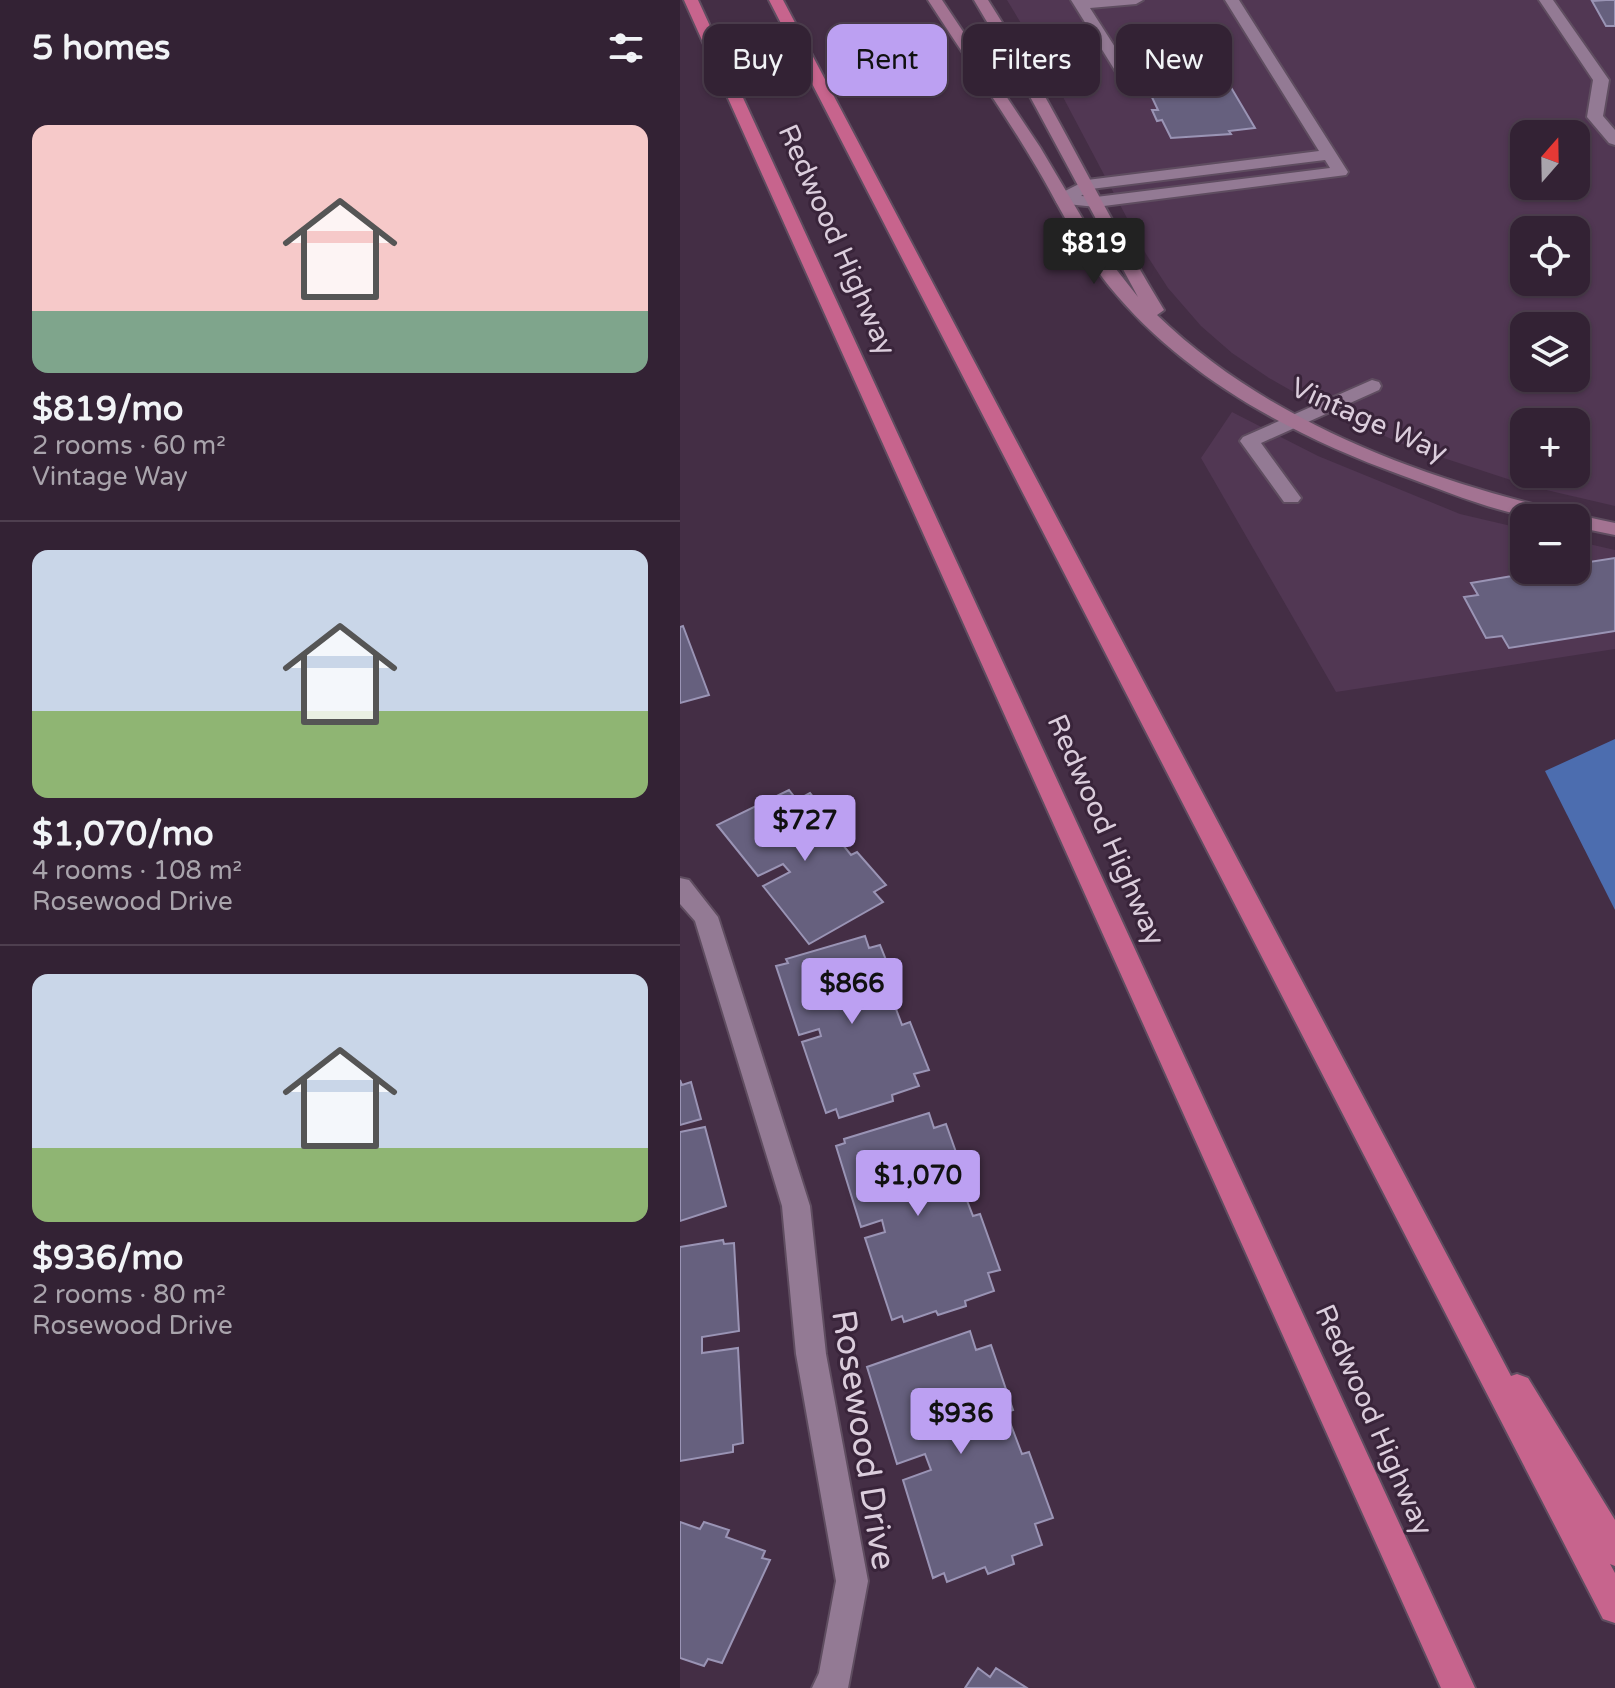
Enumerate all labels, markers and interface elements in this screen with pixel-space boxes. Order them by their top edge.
chip: Buy [704,24,811,96]
chip: Rent [827,24,947,96]
chip: Filters [963,24,1100,96]
chip: New [1116,24,1232,96]
icon: filters [604,26,648,70]
text: 5 homes [32,28,170,69]
street label: Redwood Highway [771,119,903,361]
north arrow [1510,120,1590,200]
map controls [1510,120,1590,584]
icon: home [268,177,412,321]
button: locate [1510,216,1590,296]
pin: $819 [1047,218,1141,286]
text: $819 [1061,228,1127,259]
button: layers [1510,312,1590,392]
street label: Vintage Way [1285,370,1453,470]
text: $819/mo [32,389,183,430]
button: + [1510,408,1590,488]
text: 2 rooms · 60 m² [32,430,226,461]
text: Vintage Way [32,461,188,492]
button: − [1510,504,1590,584]
icon: home [268,602,412,746]
street label: Redwood Highway [1040,709,1172,951]
pin: $727 [758,795,852,863]
text: $727 [772,805,838,836]
text: $1,070/mo [32,814,214,855]
text: 4 rooms · 108 m² [32,855,242,886]
text: Rosewood Drive [32,886,233,917]
pin: $866 [805,958,899,1026]
text: $866 [819,968,885,999]
icon: home [268,1026,412,1170]
pin: $1,070 [853,1150,983,1218]
text: $1,070 [874,1160,962,1191]
text: $936/mo [32,1238,183,1279]
text: 2 rooms · 80 m² [32,1279,226,1310]
street label: Redwood Highway [1308,1299,1440,1541]
street label: Rosewood Drive [822,1307,904,1573]
text: Rosewood Drive [32,1310,233,1341]
pin: $936 [914,1388,1008,1456]
text: $936 [928,1398,994,1429]

